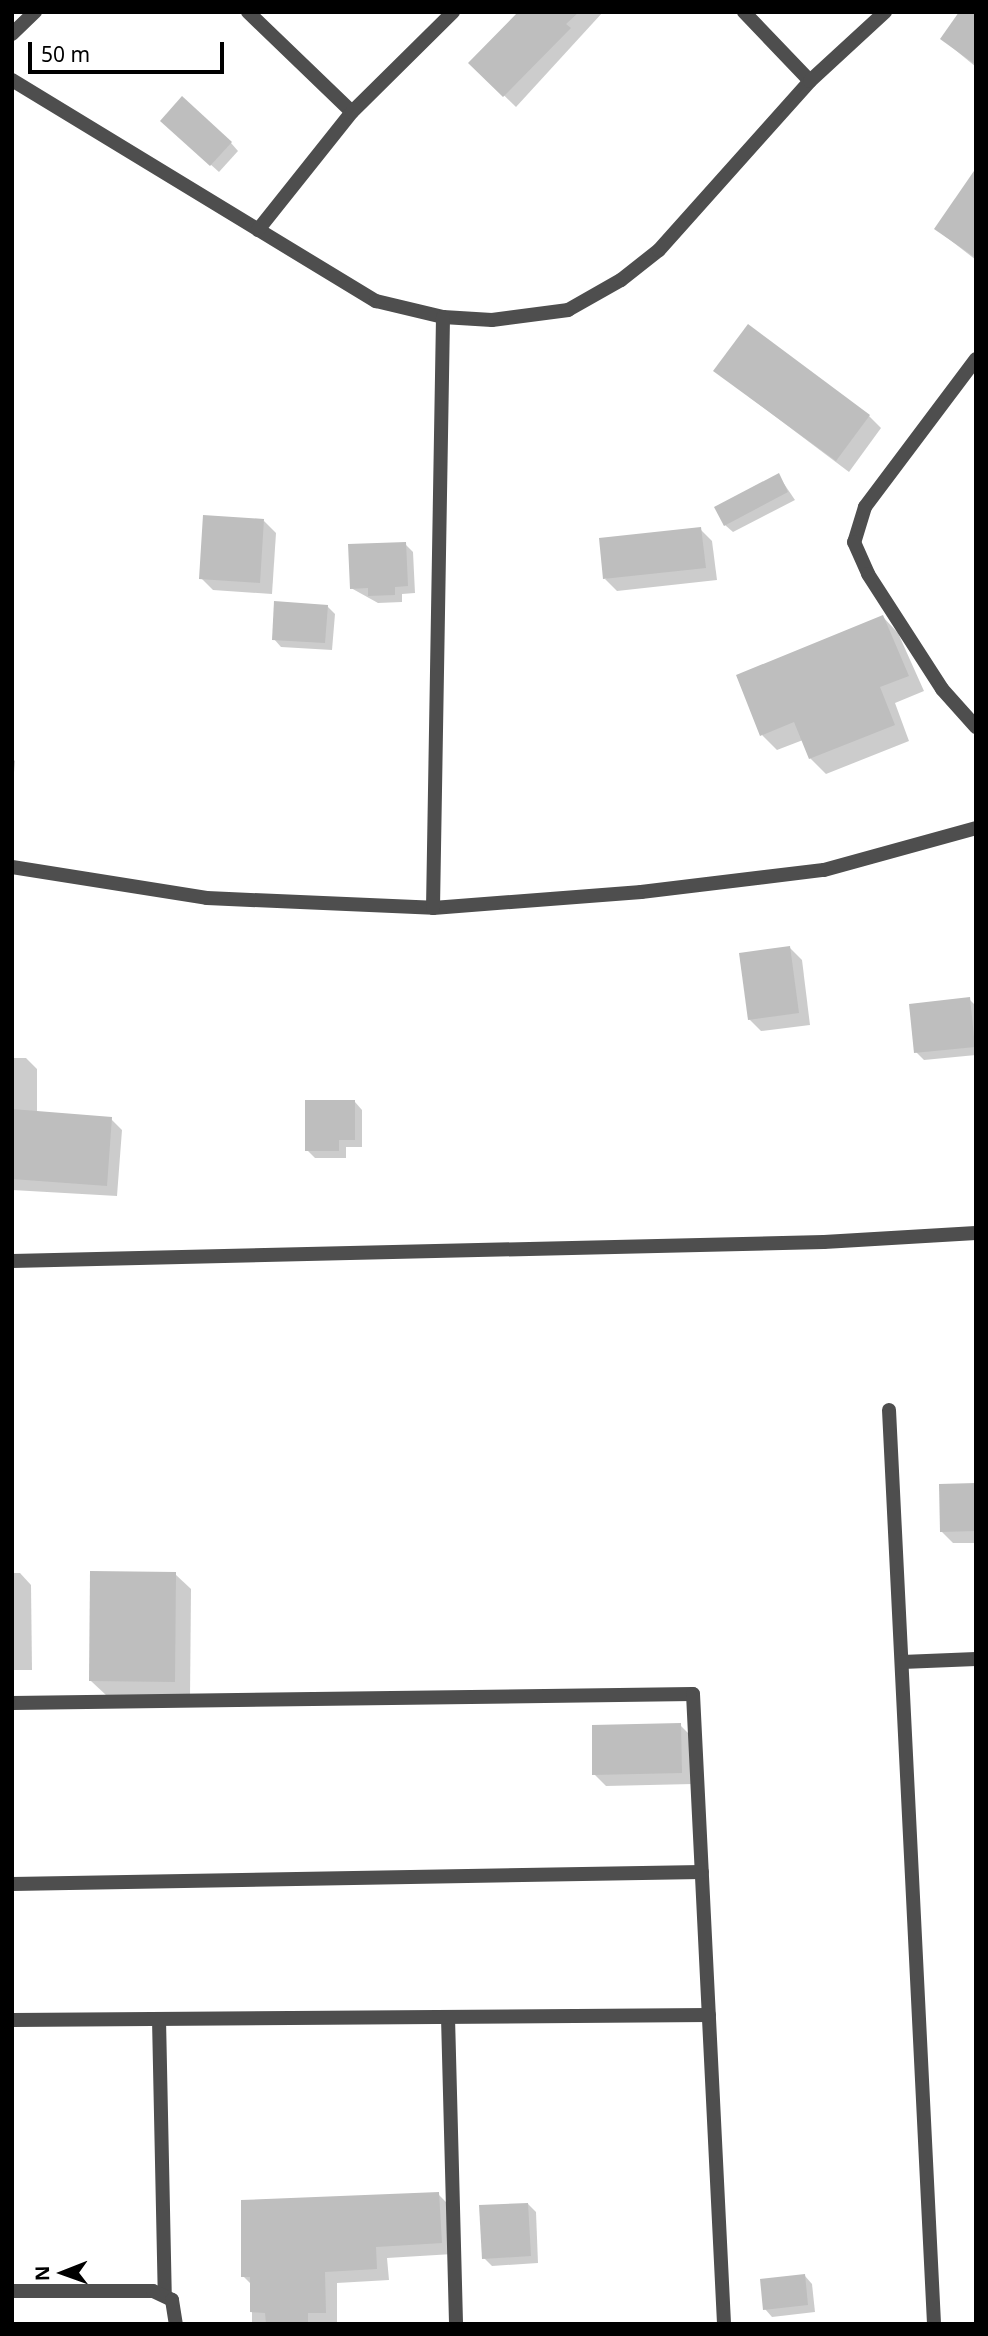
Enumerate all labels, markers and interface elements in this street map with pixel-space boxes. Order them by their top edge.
scale bar [32,28,228,72]
text: 50 m [41,40,90,68]
north arrow [28,2238,98,2308]
text: N [29,2265,55,2281]

